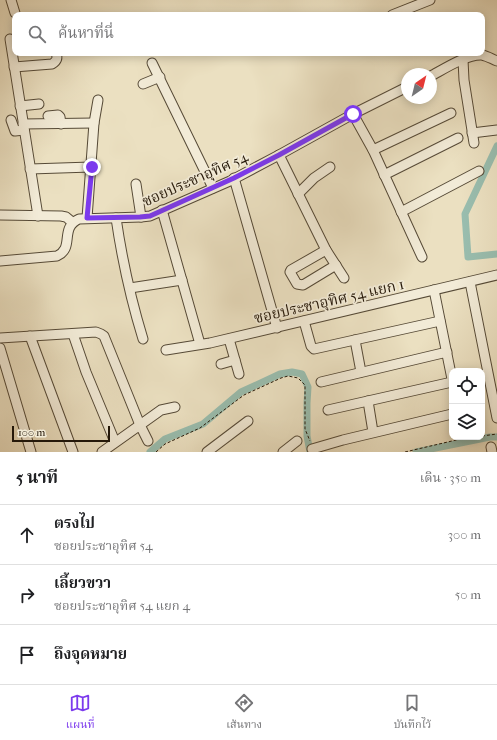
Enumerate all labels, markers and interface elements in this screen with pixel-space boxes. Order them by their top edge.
search box [12,12,485,56]
icon: search [26,23,48,45]
text: ค้นหาที่นี่ [58,24,114,42]
north arrow [401,68,437,104]
route start [344,105,362,123]
street label: ซอยประชาอุทิศ 54 [139,147,253,212]
route end [83,158,101,176]
street label: ซอยประชาอุทิศ 54 แยก 1 [252,275,406,329]
map controls [449,368,485,440]
button: locate [449,368,485,404]
button: layers [449,404,485,440]
scale bar [12,424,110,443]
text: 100 m [18,426,46,439]
text: 5 นาที [16,467,58,487]
text: เดิน · 350 m [420,470,481,485]
text: ตรงไป [54,514,95,532]
icon: ahead [16,524,38,546]
text: 300 m [448,527,481,542]
text: ซอยประชาอุทิศ 54 [54,538,153,553]
text: เลี้ยวขวา [54,574,111,592]
icon: right [16,584,38,606]
text: 50 m [455,587,481,602]
text: ซอยประชาอุทิศ 54 แยก 4 [54,598,190,613]
icon: arrive [16,644,38,666]
text: ถึงจุดหมาย [54,645,127,663]
tab: แผนที่ [66,692,95,734]
tab: เส้นทาง [226,692,262,734]
tab: บันทึกไว้ [394,692,431,734]

